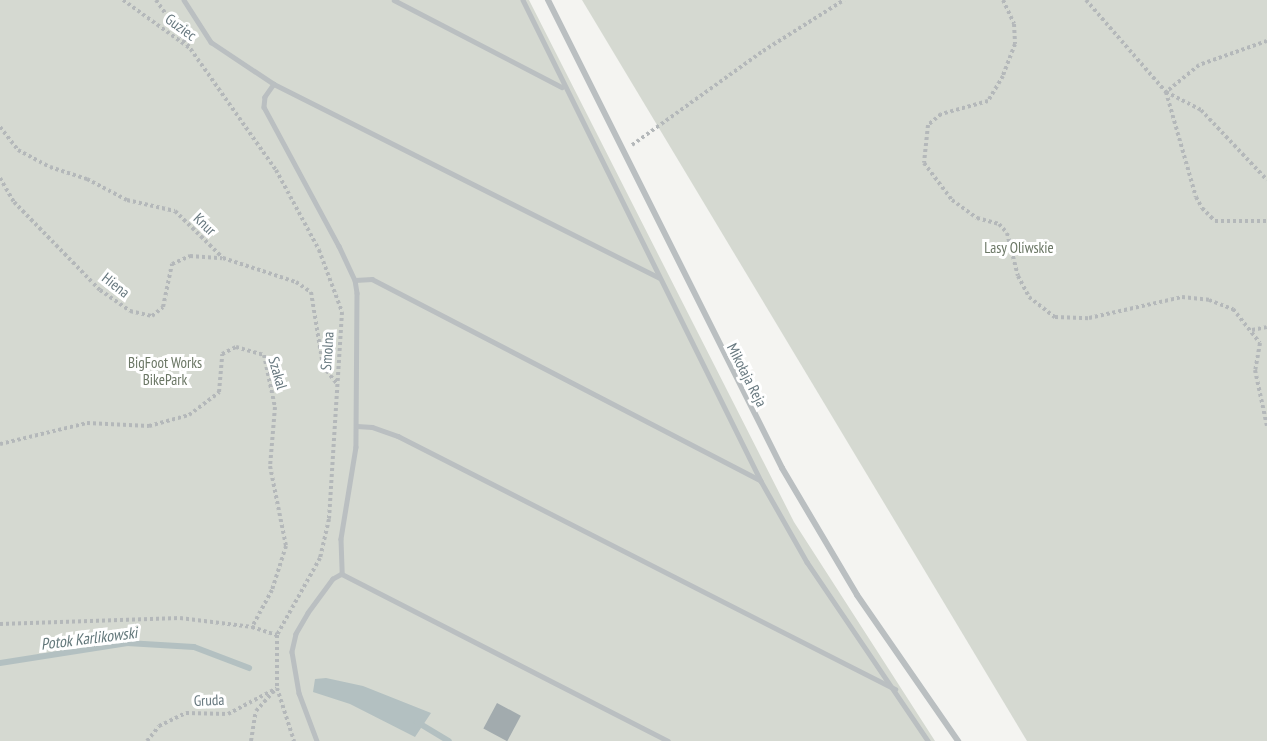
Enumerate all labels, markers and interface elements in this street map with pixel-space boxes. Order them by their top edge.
street label: Guziec [162,10,200,44]
street label: Knur [190,209,220,239]
park label: Lasy Oliwskie [984,239,1054,257]
street label: Hiena [99,269,133,301]
street label: Smolna [317,331,337,371]
street label: Mikołaja Reja [723,340,771,410]
park label: BigFoot Works BikePark [128,353,202,388]
street label: Szakal [265,355,291,391]
water label: Potok Karlikowski [40,623,138,653]
street label: Gruda [193,690,225,710]

